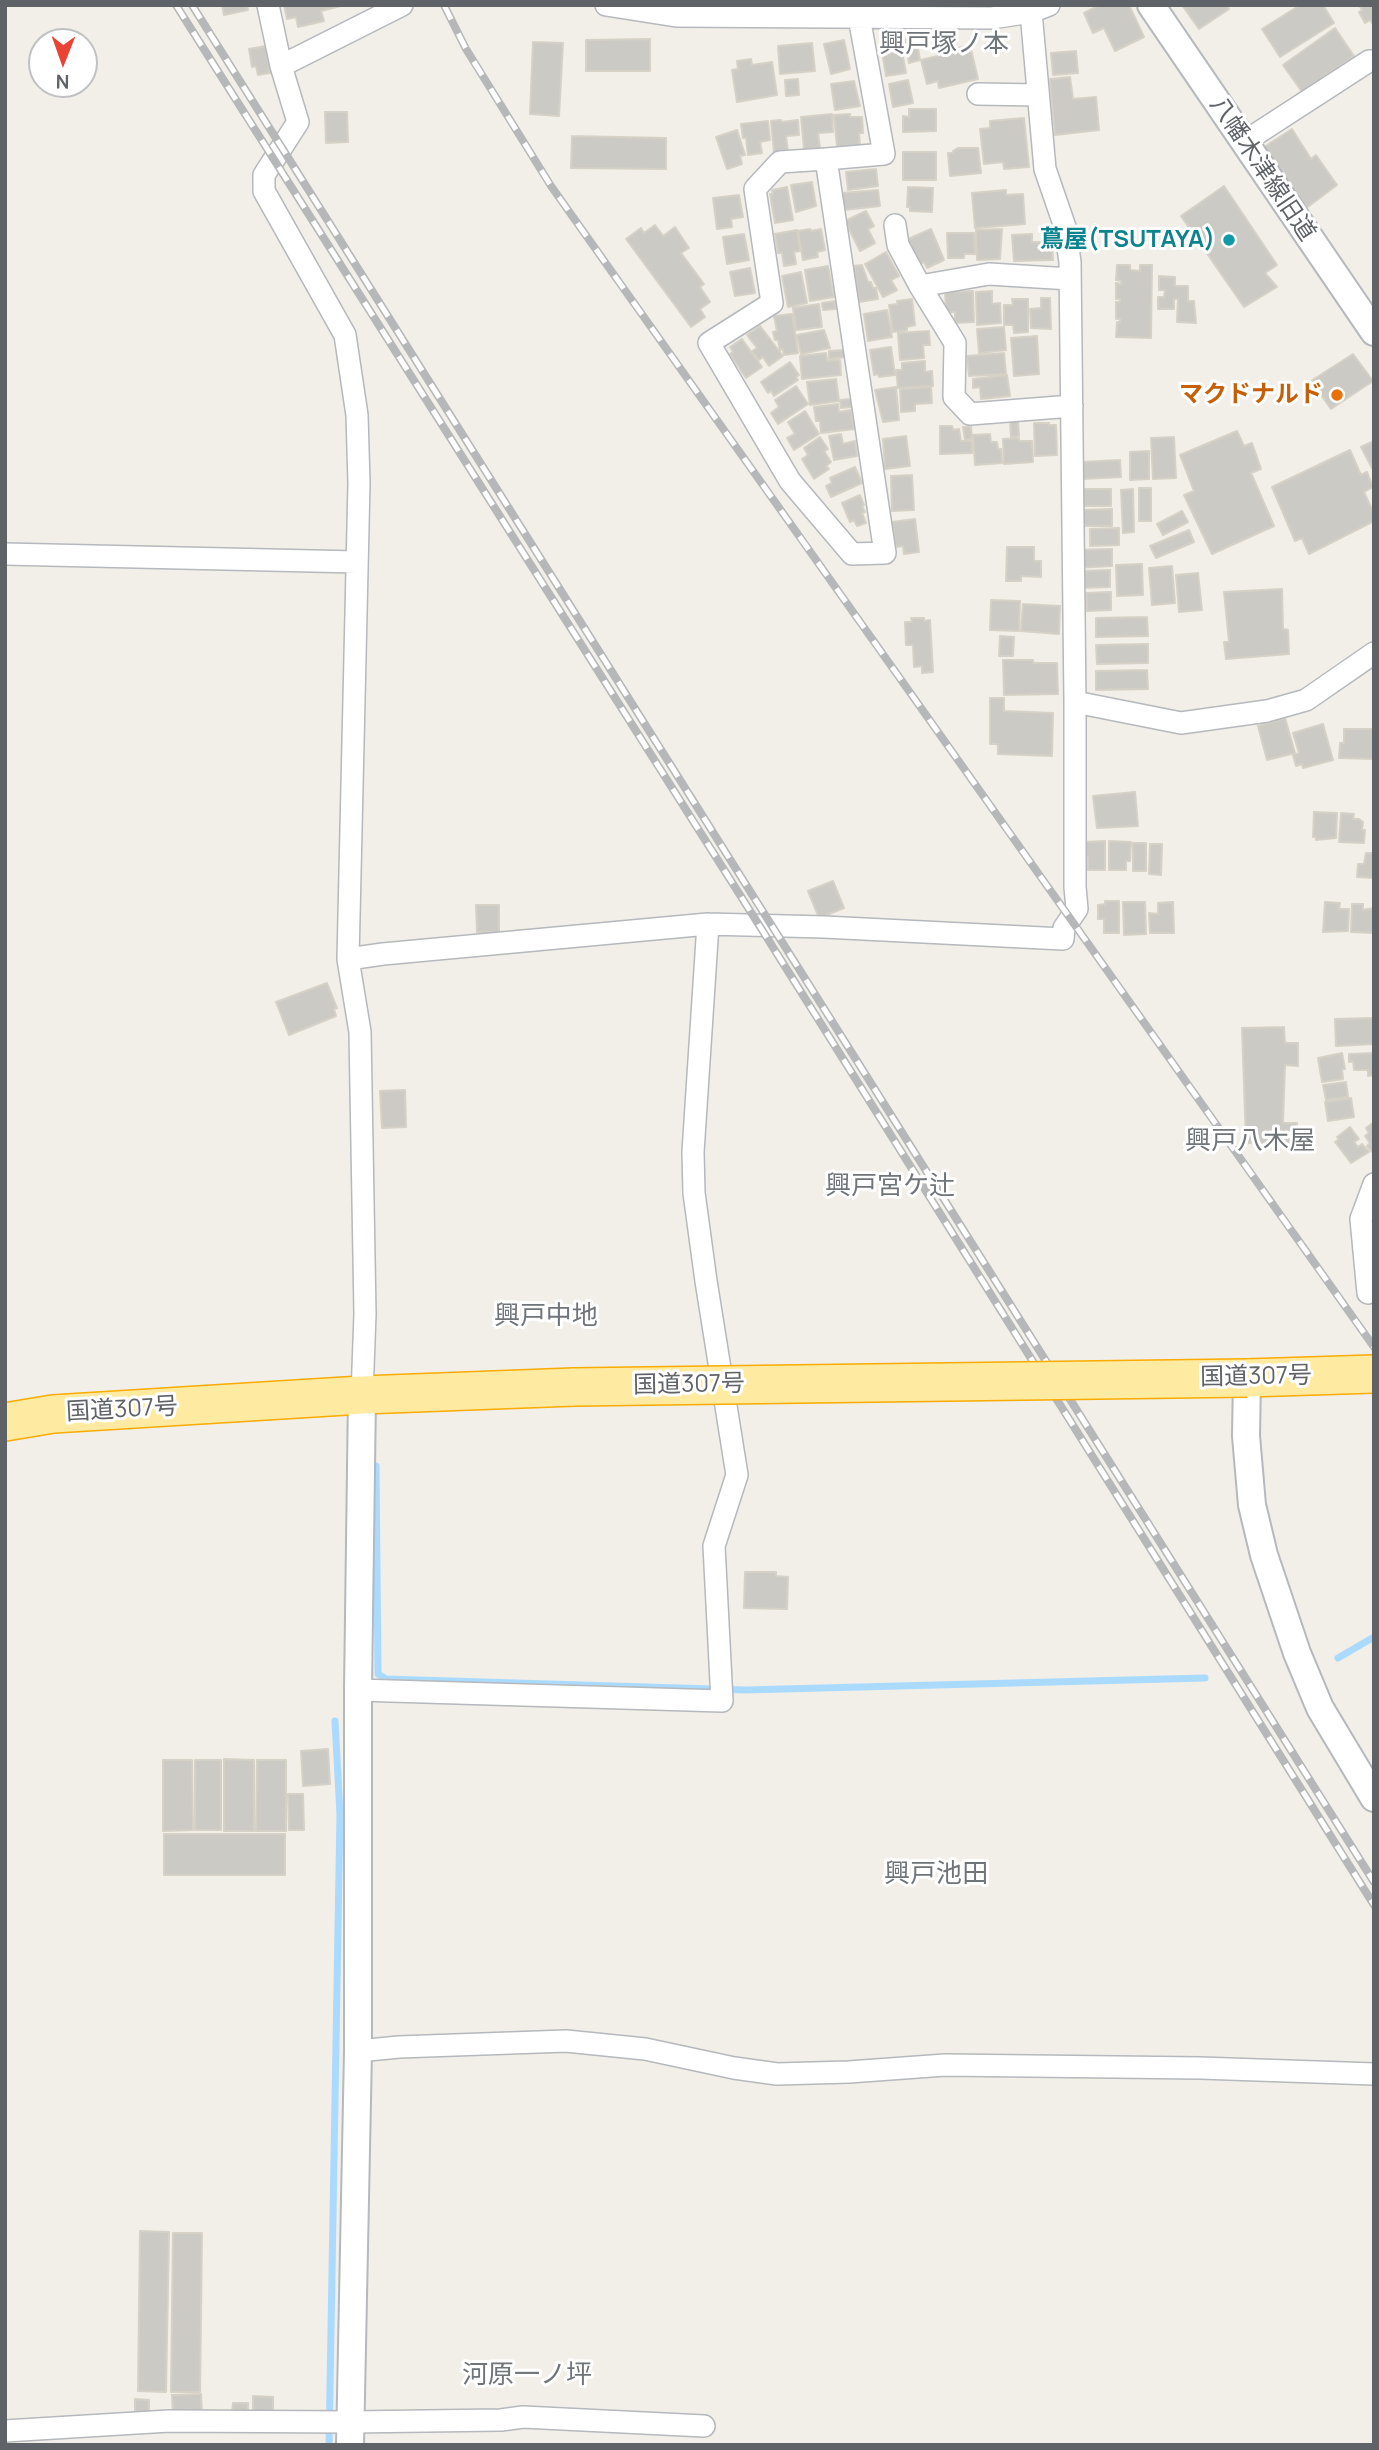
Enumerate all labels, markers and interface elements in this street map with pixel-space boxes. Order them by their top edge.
north arrow [28,28,98,98]
district label: 興戸塚ノ本 [879,29,1009,61]
text: N [56,69,70,95]
street label: 八幡木津線旧道 [1203,91,1321,247]
place label: 蔦屋(TSUTAYA) [1040,226,1215,254]
marker: 蔦屋(TSUTAYA) [1221,232,1237,248]
place label: マクドナルド [1179,381,1323,409]
marker: マクドナルド [1329,387,1345,403]
district label: 興戸八木屋 [1185,1126,1315,1158]
district label: 興戸宮ケ辻 [825,1171,955,1203]
district label: 興戸中地 [494,1301,598,1333]
street label: 国道307号 [1200,1362,1312,1392]
street label: 国道307号 [633,1370,745,1400]
street label: 国道307号 [65,1393,179,1427]
district label: 興戸池田 [884,1859,988,1891]
district label: 河原一ノ坪 [462,2360,592,2392]

